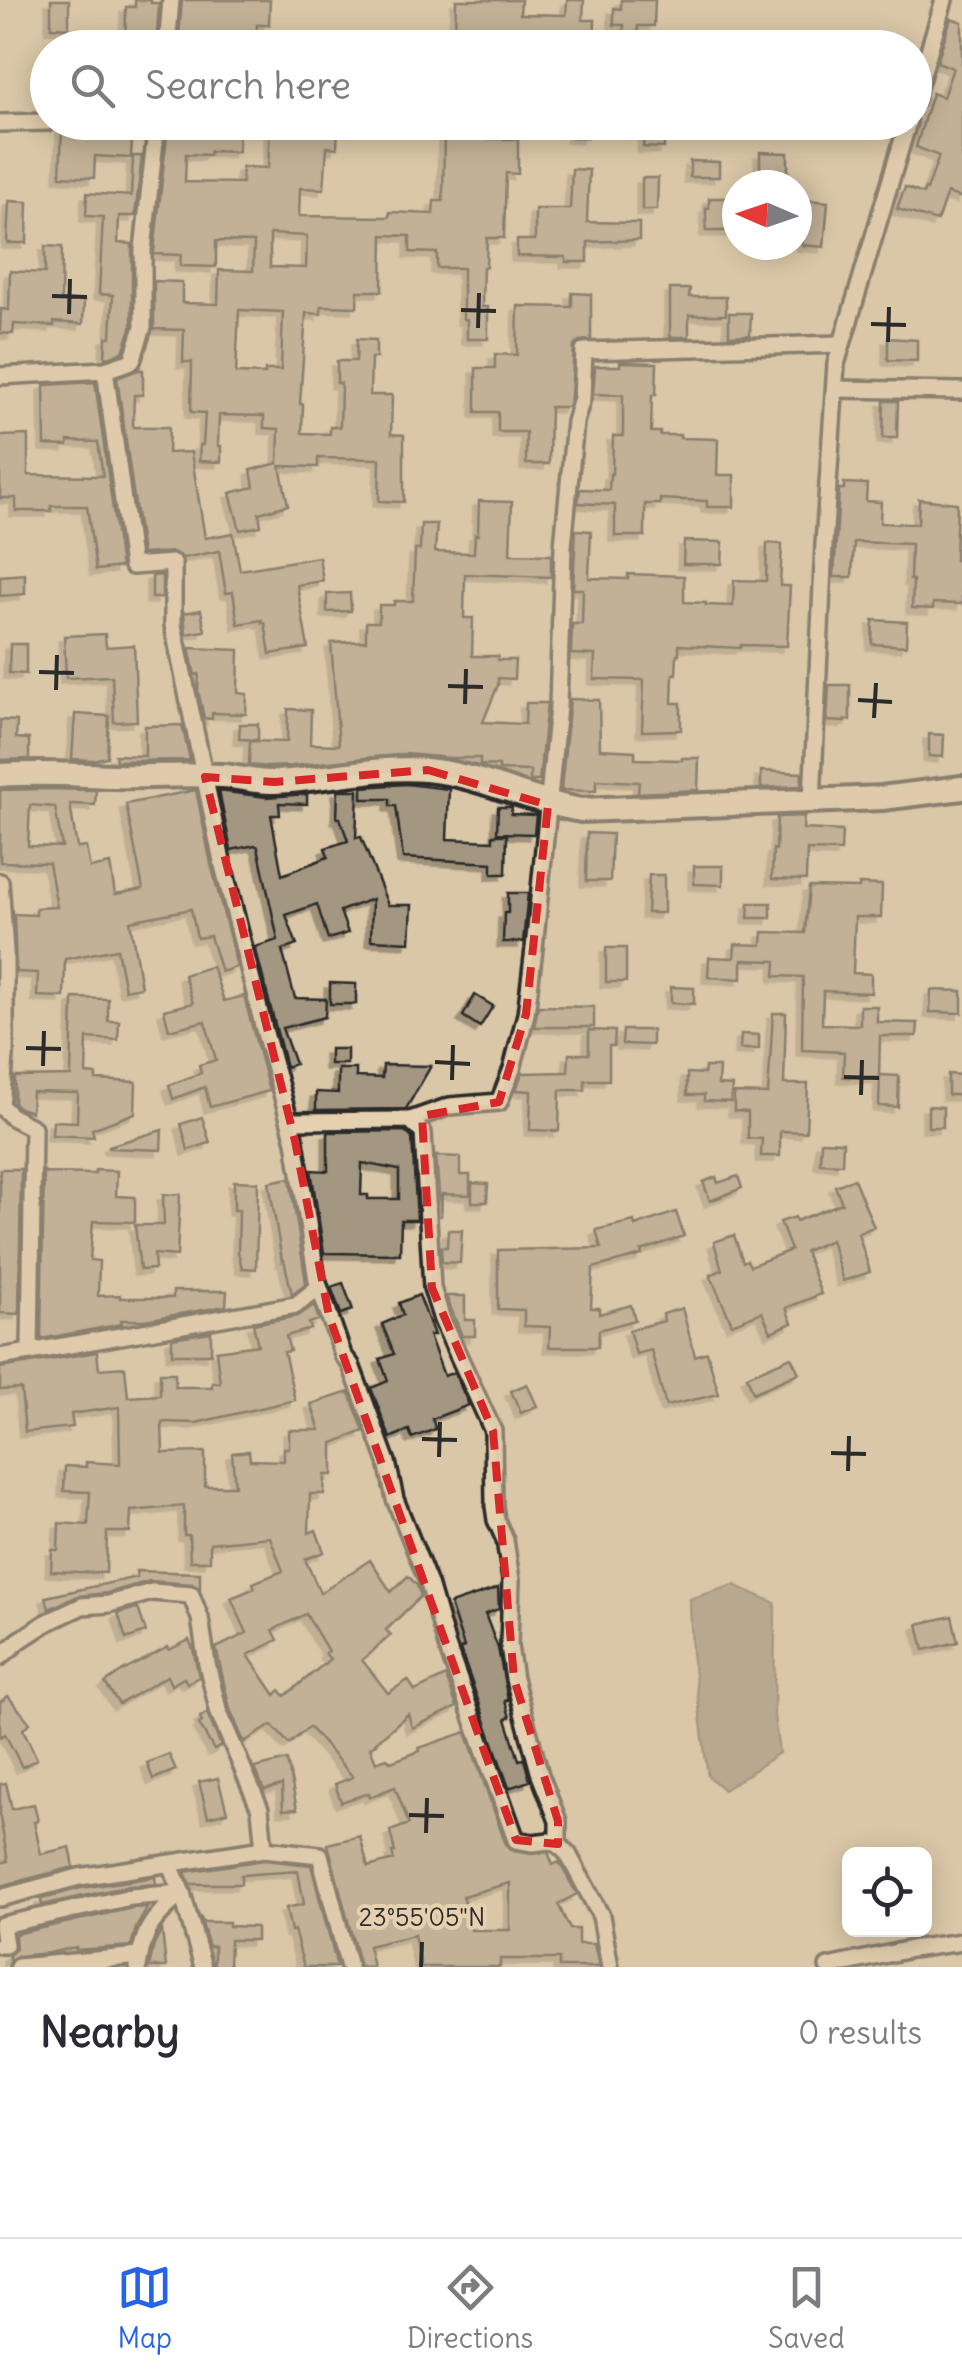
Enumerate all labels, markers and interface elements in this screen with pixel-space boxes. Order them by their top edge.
search box [30,30,932,140]
icon: search [65,58,120,113]
text: Search here [145,62,351,109]
north arrow [722,170,812,260]
map controls [842,1847,932,1937]
button: locate [842,1847,932,1937]
text: 23°55'05"N [359,1901,485,1933]
text: Nearby [40,2006,179,2058]
text: 0 results [798,2012,922,2053]
tab: Map [117,2260,172,2356]
tab: Directions [407,2260,533,2356]
tab: Saved [768,2260,845,2356]

